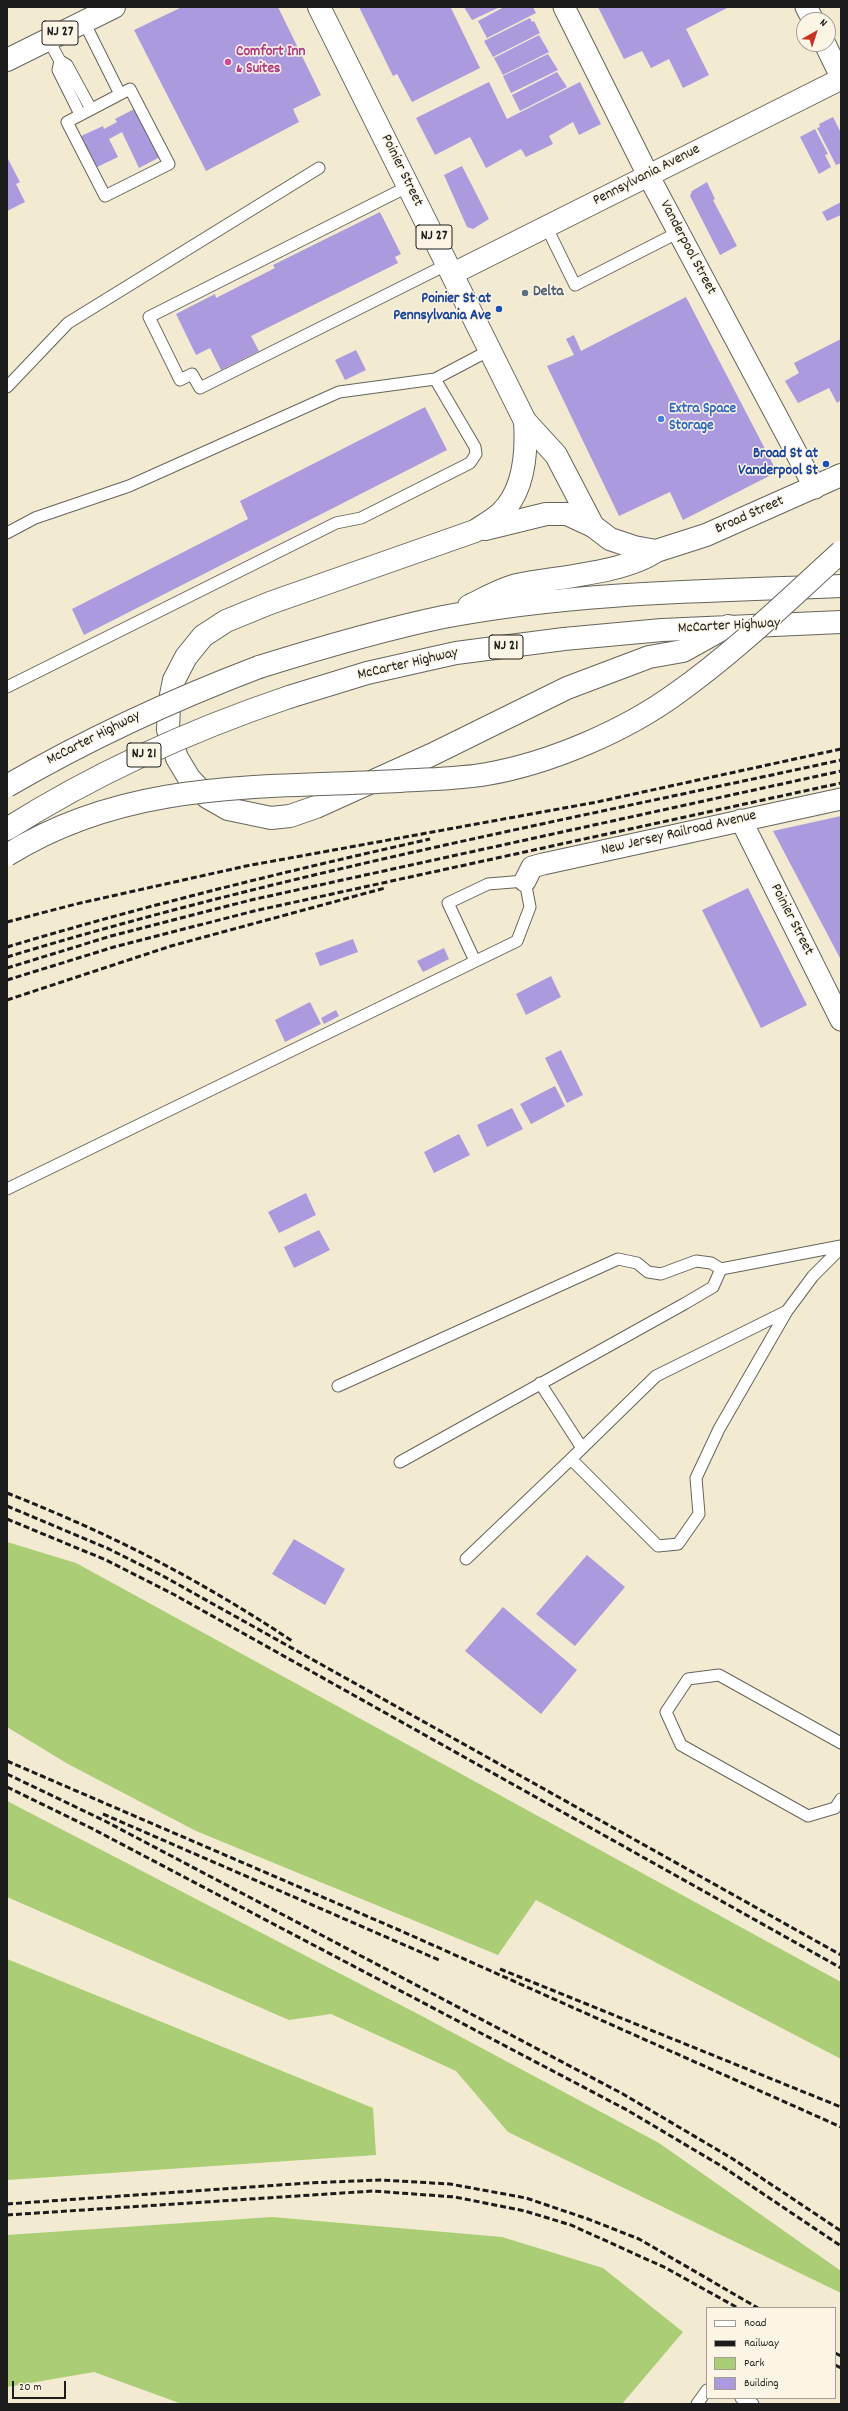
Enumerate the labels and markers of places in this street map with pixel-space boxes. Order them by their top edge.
place label: Comfort Inn & Suites [236,44,305,79]
marker: Comfort Inn & Suites [223,57,233,67]
place label: Delta [533,284,563,302]
marker: Delta [520,288,530,298]
place label: Poinier St at Pennsylvania Ave [393,291,491,326]
marker: Poinier St at Pennsylvania Ave [494,304,504,314]
place label: Extra Space Storage [669,401,736,436]
marker: Extra Space Storage [656,414,666,424]
place label: Broad St at Vanderpool St [738,446,818,481]
marker: Broad St at Vanderpool St [821,459,831,469]

